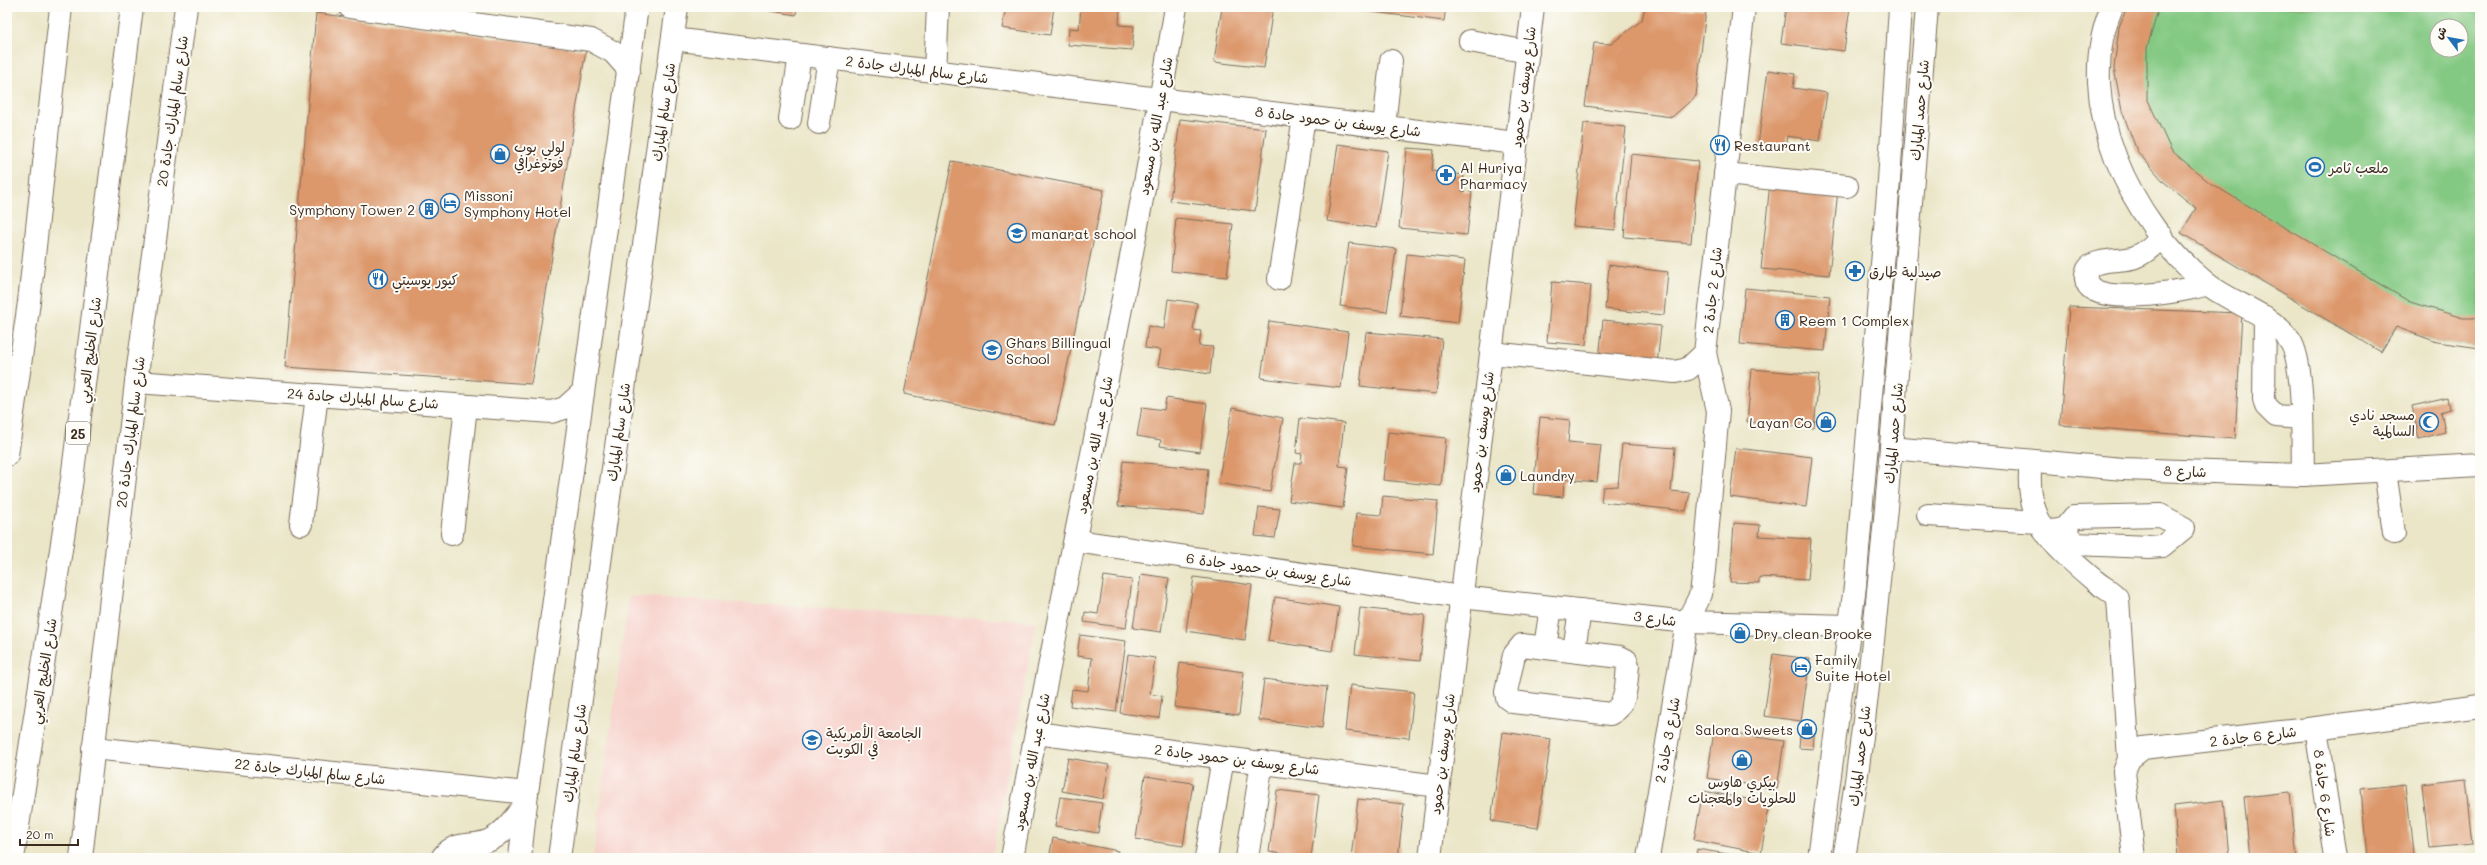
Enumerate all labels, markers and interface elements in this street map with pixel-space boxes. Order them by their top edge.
north arrow [2429,18,2469,58]
text: ش [2431,23,2450,42]
street label: شارع يوسف بن حمود [1506,25,1541,149]
street label: شارع سالم المبارك جادة 20 [152,34,194,188]
street label: شارع سالم المبارك جادة 2 [844,51,989,89]
street label: شارع عبد الله بن مسعود [1133,55,1178,197]
street label: شارع حمد المبارك [1905,59,1934,161]
street label: شارع سالم المبارك [647,61,681,163]
street label: شارع يوسف بن حمود جادة 8 [1254,101,1422,142]
restaurant icon: Restaurant [1709,134,1731,156]
place label: Restaurant [1734,136,1811,155]
place label: لولي بوب فوتوغرافي [514,137,565,174]
shop icon: لولي بوب فوتوغرافي [489,143,511,165]
sports icon: ملعب ثامر [2304,156,2326,178]
place label: Al Huriya Pharmacy [1460,158,1528,193]
place label: ملعب ثامر [2328,158,2389,177]
pharmacy icon: Al Huriya Pharmacy [1435,164,1457,186]
place label: Missoni Symphony Hotel [464,186,571,221]
hotel icon: Missoni Symphony Hotel [439,192,461,214]
building icon: Symphony Tower 2 [418,198,440,220]
place label: Symphony Tower 2 [289,200,415,219]
school or university icon: manarat school [1006,222,1028,244]
place label: manarat school [1031,224,1137,243]
street label: شارع 2 جادة 2 [1698,246,1727,334]
pharmacy icon: صيدلية طارق [1844,260,1866,282]
place label: صيدلية طارق [1869,262,1941,281]
restaurant icon: كيور يوسيتي [367,268,389,290]
place label: كيور يوسيتي [392,270,458,293]
street label: شارع الخليج العربي [73,296,109,405]
building icon: Reem 1 Complex [1774,309,1796,331]
place label: Reem 1 Complex [1799,311,1909,330]
place label: Ghars Billingual School [1006,333,1111,368]
school or university icon: Ghars Billingual School [981,339,1003,361]
street label: شارع سالم المبارك جادة 20 [111,355,151,509]
street label: شارع يوسف بن حمود [1464,370,1499,494]
street label: شارع عبد الله بن مسعود [1071,374,1118,516]
street label: شارع سالم المبارك [602,381,636,483]
street label: شارع حمد المبارك [1879,382,1908,484]
street label: شارع سالم المبارك جادة 24 [286,383,439,415]
place label: مسجد نادي السالمية [2349,405,2415,440]
shop icon: Layan Co [1815,411,1837,433]
mosque icon: مسجد نادي السالمية [2418,411,2440,433]
place label: Layan Co [1749,413,1812,432]
road number: 25 [66,422,90,444]
street label: شارع 8 [2163,461,2207,482]
shop icon: Laundry [1495,464,1517,486]
place label: Laundry [1520,466,1575,485]
street label: شارع يوسف بن حمود جادة 6 [1185,548,1353,591]
street label: شارع 3 [1632,606,1677,631]
street label: شارع الخليج العربي [25,617,65,726]
shop icon: Dry clean Brooke [1729,622,1751,644]
place label: Dry clean Brooke [1754,624,1872,643]
place label: Family Suite Hotel [1815,650,1891,685]
hotel icon: Family Suite Hotel [1790,656,1812,678]
street label: شارع عبد الله بن مسعود [1008,691,1055,833]
street label: شارع يوسف بن حمود [1425,692,1460,816]
street label: شارع 3 جادة 2 [1650,696,1685,785]
street label: شارع سالم المبارك [558,702,592,804]
street label: شارع حمد المبارك [1843,704,1876,808]
shop icon: Salora Sweets [1796,718,1818,740]
place label: Salora Sweets [1695,720,1793,739]
street label: شارع 6 جادة 2 [2209,721,2298,752]
place label: الجامعة الأمريكية في الكويت [826,723,921,760]
school or university icon: الجامعة الأمريكية في الكويت [801,729,823,751]
street label: شارع يوسف بن حمود جادة 2 [1153,739,1321,780]
street label: شارع 6 جادة 8 [2308,748,2341,838]
shop icon: بيكري هاوس للحلويات والمعجنات [1731,749,1753,771]
street label: شارع سالم المبارك جادة 22 [233,754,386,790]
place label: بيكري هاوس للحلويات والمعجنات [1688,772,1796,808]
scale bar [20,821,78,847]
text: 20 m [26,826,54,842]

